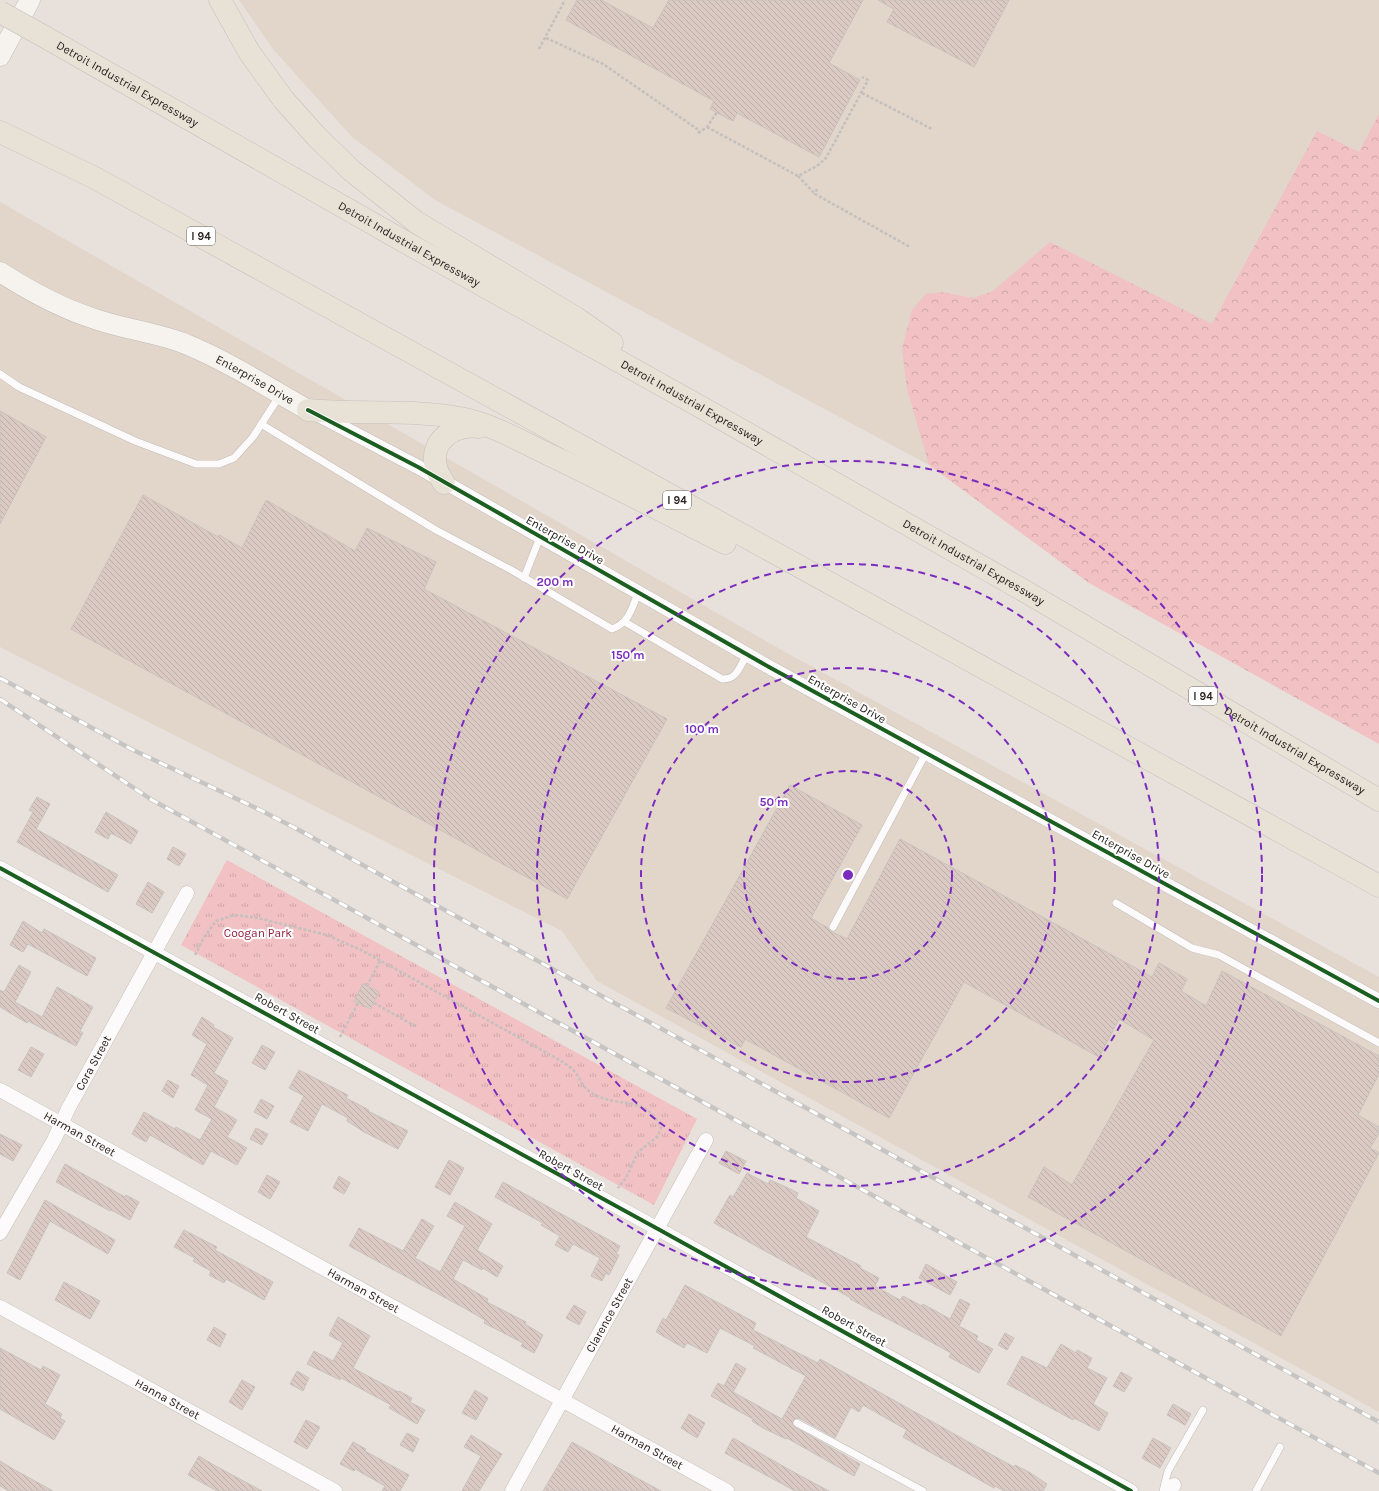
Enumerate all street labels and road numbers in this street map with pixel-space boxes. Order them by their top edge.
street label: Detroit Industrial Expressway [54,38,201,130]
street label: Detroit Industrial Expressway [336,198,483,290]
road number: I 94 [187,227,215,245]
street label: Enterprise Drive [213,352,296,407]
street label: Detroit Industrial Expressway [618,357,766,448]
road number: I 94 [663,491,691,509]
street label: Enterprise Drive [523,513,607,567]
street label: Detroit Industrial Expressway [900,516,1048,608]
street label: Enterprise Drive [805,672,889,726]
road number: I 94 [1189,687,1217,705]
street label: Detroit Industrial Expressway [1222,703,1368,797]
street label: Enterprise Drive [1089,827,1173,881]
street label: Robert Street [252,989,322,1037]
street label: Cora Street [73,1033,114,1093]
street label: Harman Street [41,1109,118,1160]
street label: Robert Street [536,1146,606,1194]
street label: Harman Street [325,1265,402,1316]
street label: Clarence Street [583,1275,636,1355]
street label: Robert Street [819,1302,889,1350]
street label: Hanna Street [133,1376,203,1423]
street label: Harman Street [609,1421,686,1473]

